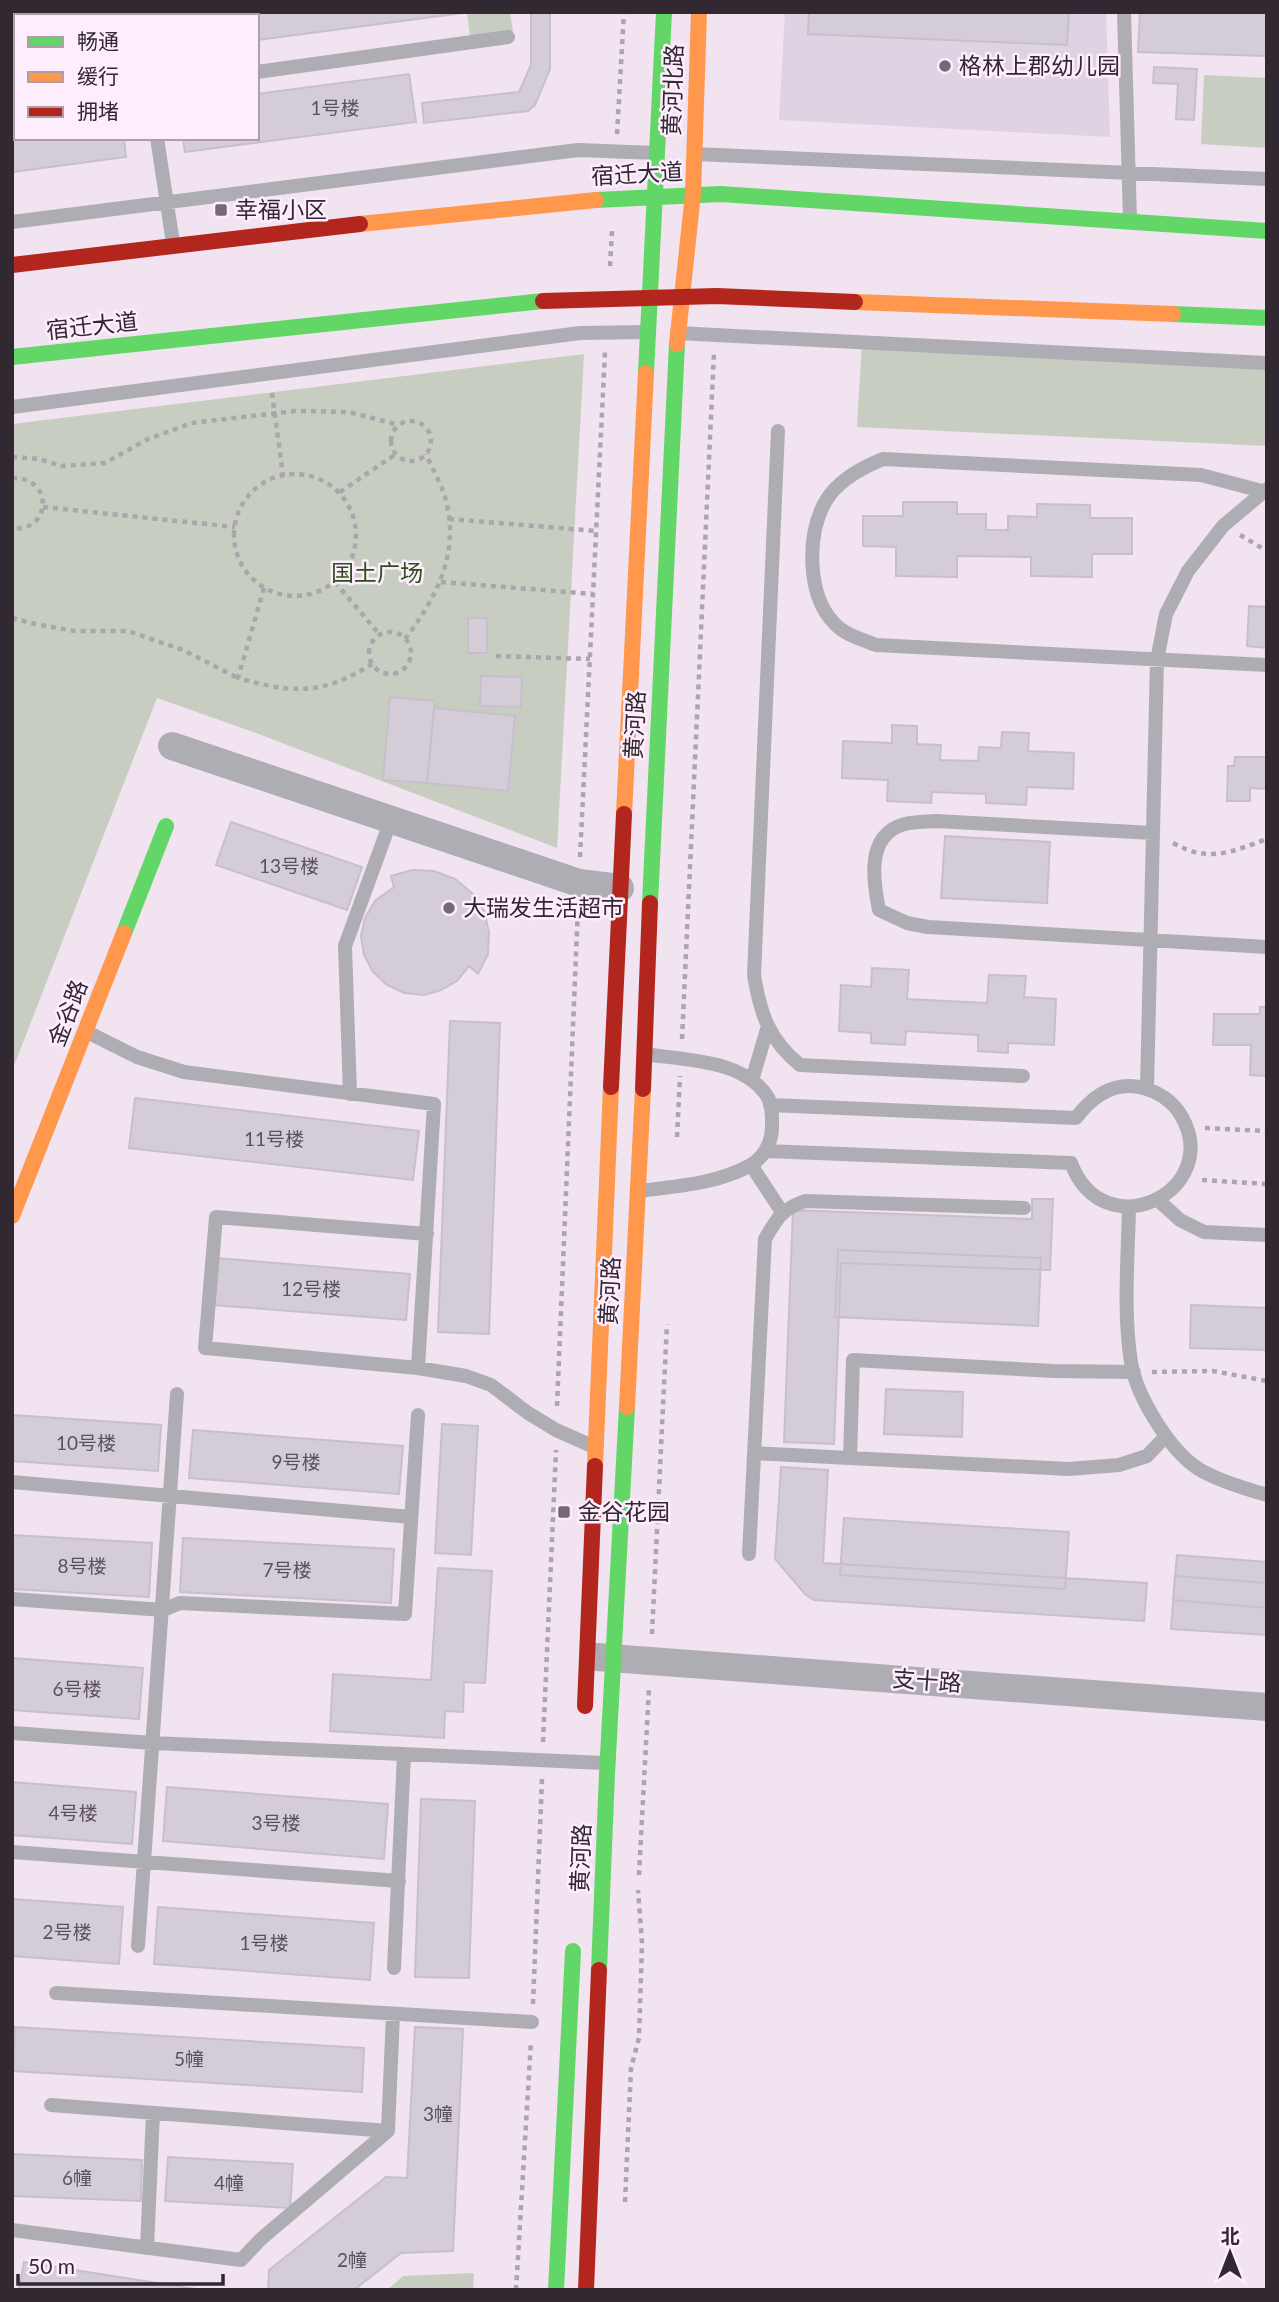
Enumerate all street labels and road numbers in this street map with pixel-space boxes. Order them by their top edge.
street label: 黄河北路 [656,44,688,136]
street label: 宿迁大道 [590,157,684,189]
street label: 宿迁大道 [45,306,139,344]
street label: 黄河路 [618,690,650,760]
street label: 金谷路 [42,975,93,1050]
street label: 黄河路 [593,1256,625,1326]
street label: 支十路 [892,1664,962,1696]
street label: 黄河路 [565,1823,595,1893]

